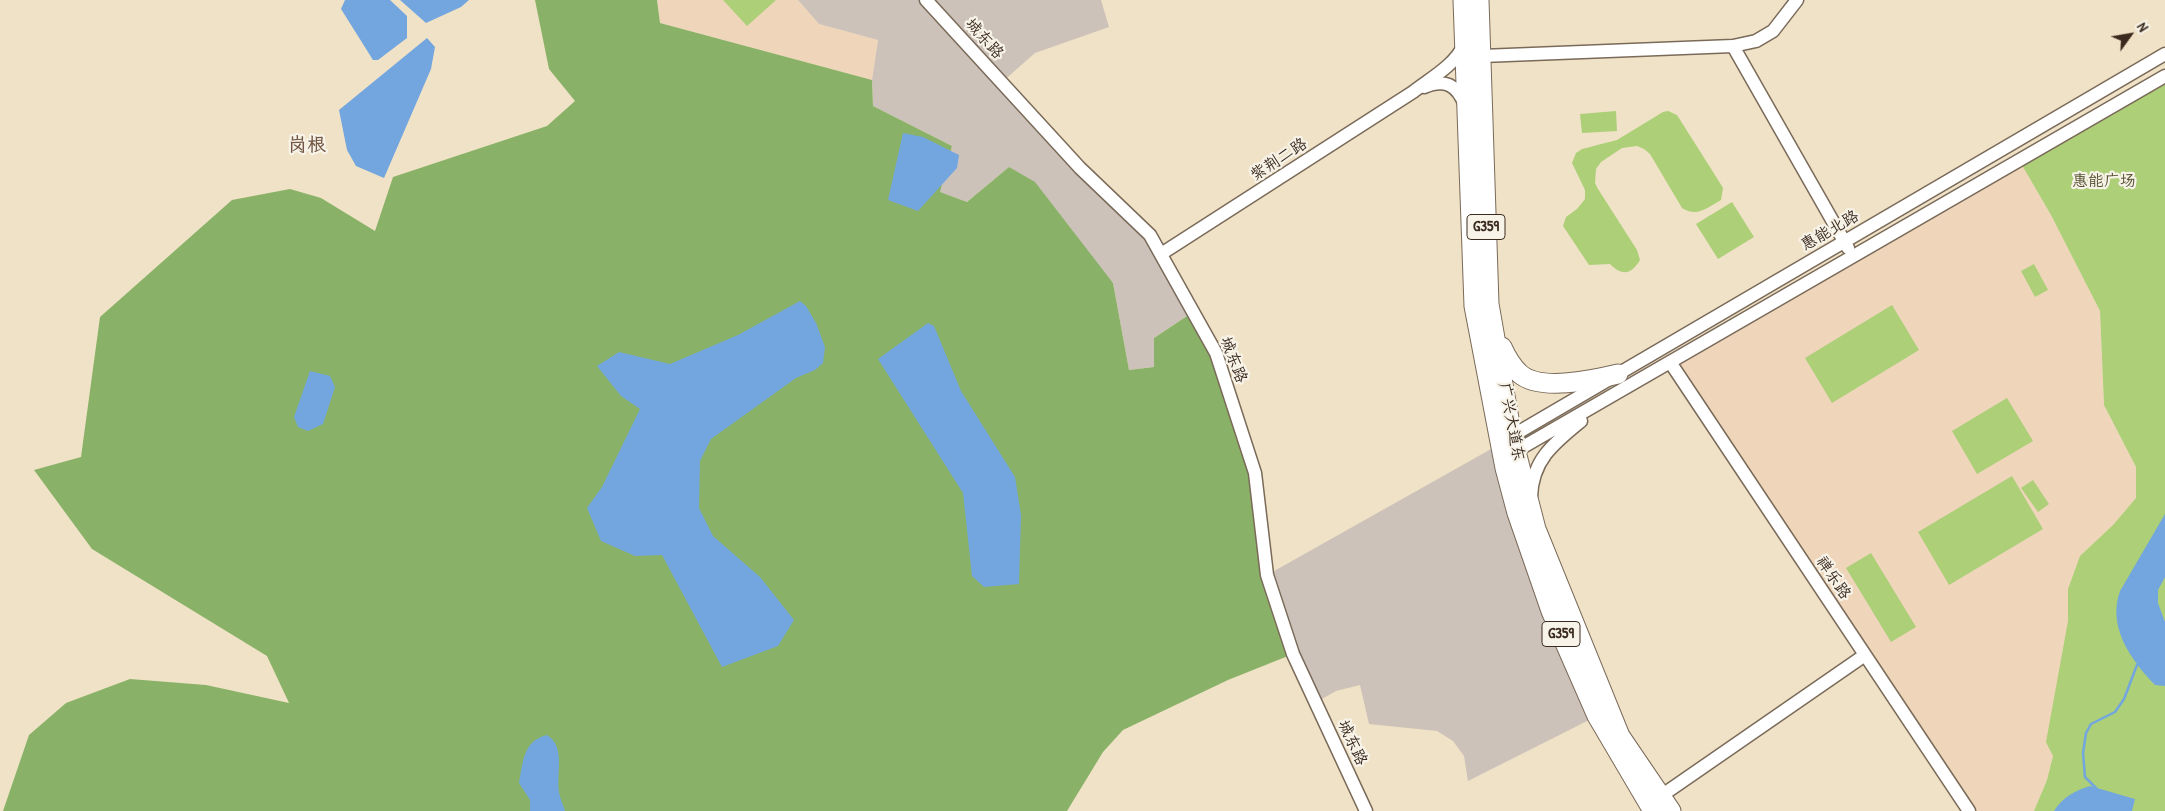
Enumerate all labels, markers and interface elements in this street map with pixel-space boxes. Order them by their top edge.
north arrow [2105,10,2155,60]
street label: 城东路 [961,15,1007,63]
text: N [2133,19,2153,35]
district label: 岗根 [288,135,326,157]
street label: 紫荆二路 [1247,135,1311,185]
park label: 惠能广场 [2072,172,2136,192]
street label: 惠能北路 [1797,207,1863,255]
road number: G359 [1467,214,1505,240]
street label: 城东路 [1215,334,1251,386]
street label: 广兴大道东 [1494,381,1528,463]
street label: 禅乐路 [1812,553,1854,603]
road number: G359 [1542,622,1580,646]
street label: 城东路 [1333,717,1371,769]

